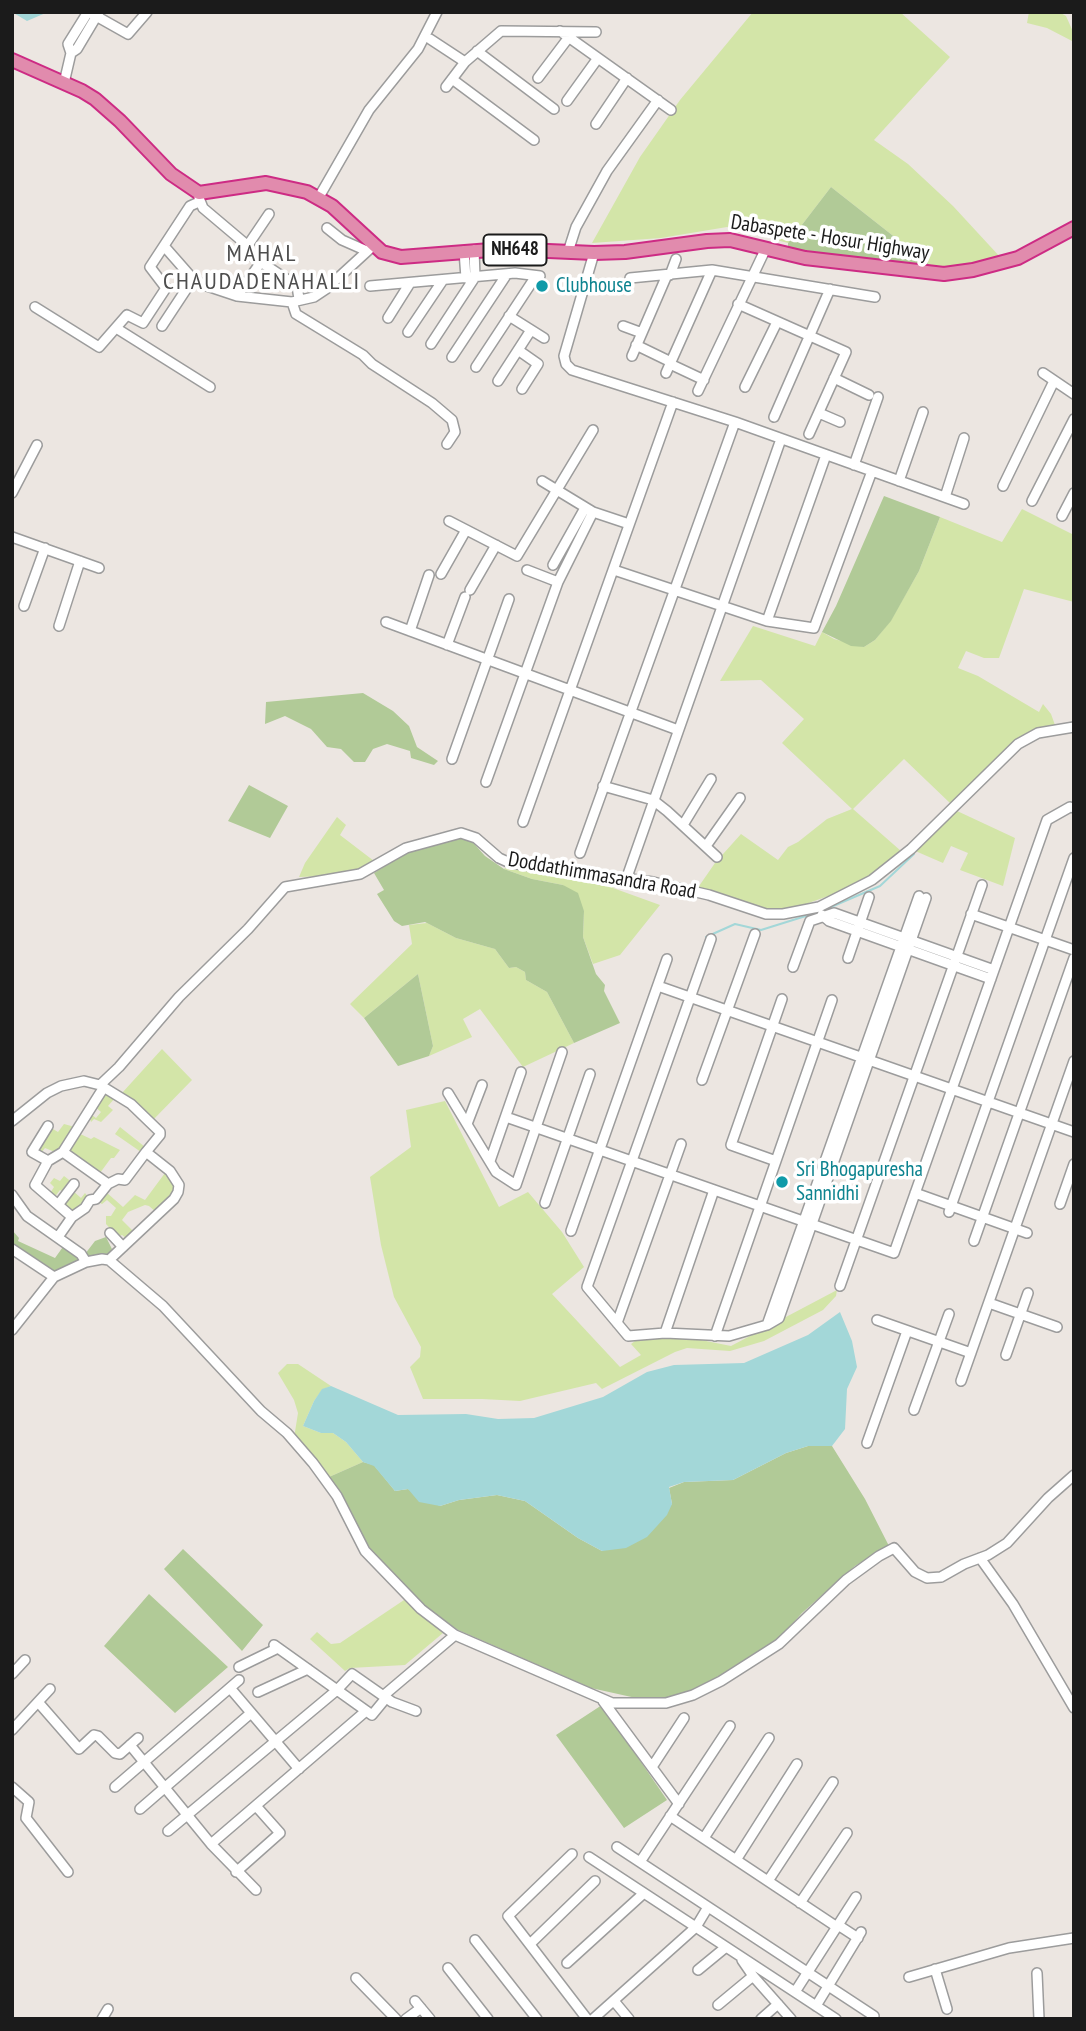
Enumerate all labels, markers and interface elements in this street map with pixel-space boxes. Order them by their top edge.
street label: Dabaspete - Hosur Highway [729,210,931,266]
road number: NH648 [484,234,546,266]
district label: MAHAL CHAUDADENAHALLI [165,240,359,296]
place label: Clubhouse [556,273,632,299]
marker: Clubhouse [534,278,550,294]
street label: Doddathimmasandra Road [506,847,698,905]
place label: Sri Bhogapuresha Sannidhi [796,1157,923,1207]
marker: Sri Bhogapuresha Sannidhi [774,1174,790,1190]

